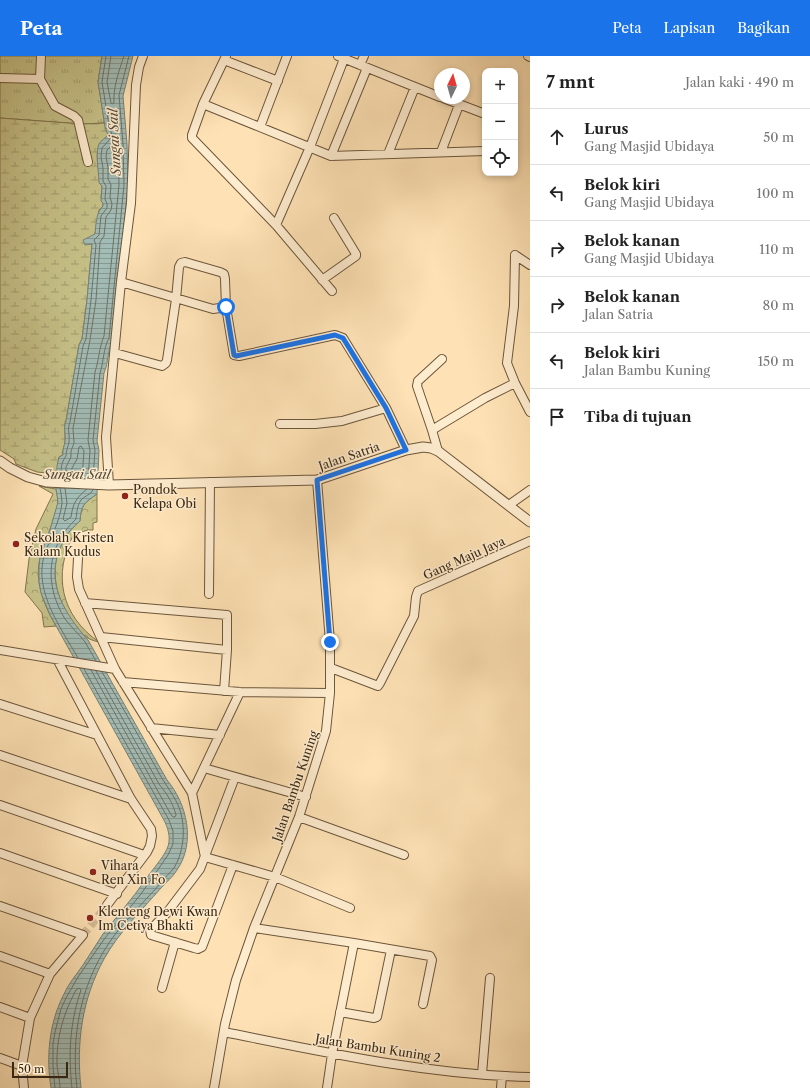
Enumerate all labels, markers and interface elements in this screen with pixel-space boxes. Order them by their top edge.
text: Peta [20,17,63,40]
text: Peta [612,19,642,37]
text: Lapisan [664,19,715,37]
text: Bagikan [737,19,790,37]
north arrow [434,68,470,104]
map controls [482,68,518,176]
button: + [482,68,518,104]
text: 7 mnt [546,72,595,92]
text: Jalan kaki · 490 m [685,74,794,90]
button: − [482,104,518,140]
water label: Sungai Sail [104,106,124,177]
text: Lurus [584,119,629,138]
icon: ahead [546,126,568,148]
text: 50 m [763,129,794,145]
text: Gang Masjid Ubidaya [584,138,714,154]
button: locate [482,140,518,176]
text: Belok kiri [584,175,660,194]
icon: left [546,182,568,204]
text: 100 m [756,185,794,201]
text: Gang Masjid Ubidaya [584,194,714,210]
text: Belok kanan [584,231,680,250]
icon: right [546,238,568,260]
text: 110 m [759,241,794,257]
text: Gang Masjid Ubidaya [584,250,714,266]
text: Belok kanan [584,287,680,306]
icon: right [546,294,568,316]
text: 80 m [762,297,794,313]
route start [217,298,235,316]
text: Jalan Satria [584,306,653,322]
text: Belok kiri [584,343,660,362]
icon: left [546,350,568,372]
text: 150 m [758,353,794,369]
text: Jalan Bambu Kuning [584,362,710,378]
icon: arrive [546,406,568,428]
text: Tiba di tujuan [584,407,692,426]
street label: Jalan Satria [315,438,382,474]
water label: Sungai Sail [42,466,113,482]
place label: Pondok Kelapa Obi [133,482,197,511]
marker: Pondok Kelapa Obi [120,491,130,501]
place label: Sekolah Kristen Kalam Kudus [24,530,115,559]
street label: Gang Maju Jaya [421,533,508,583]
marker: Sekolah Kristen Kalam Kudus [11,539,21,549]
route end [321,633,339,651]
street label: Jalan Bambu Kuning [268,728,321,845]
place label: Vihara Ren Xin Fo [100,858,165,887]
marker: Vihara Ren Xin Fo [88,867,98,877]
place label: Klenteng Dewi Kwan Im Cetiya Bhakti [98,904,218,933]
marker: Klenteng Dewi Kwan Im Cetiya Bhakti [85,913,95,923]
street label: Jalan Bambu Kuning 2 [312,1030,442,1065]
scale bar [12,1060,68,1079]
text: 50 m [18,1062,44,1076]

